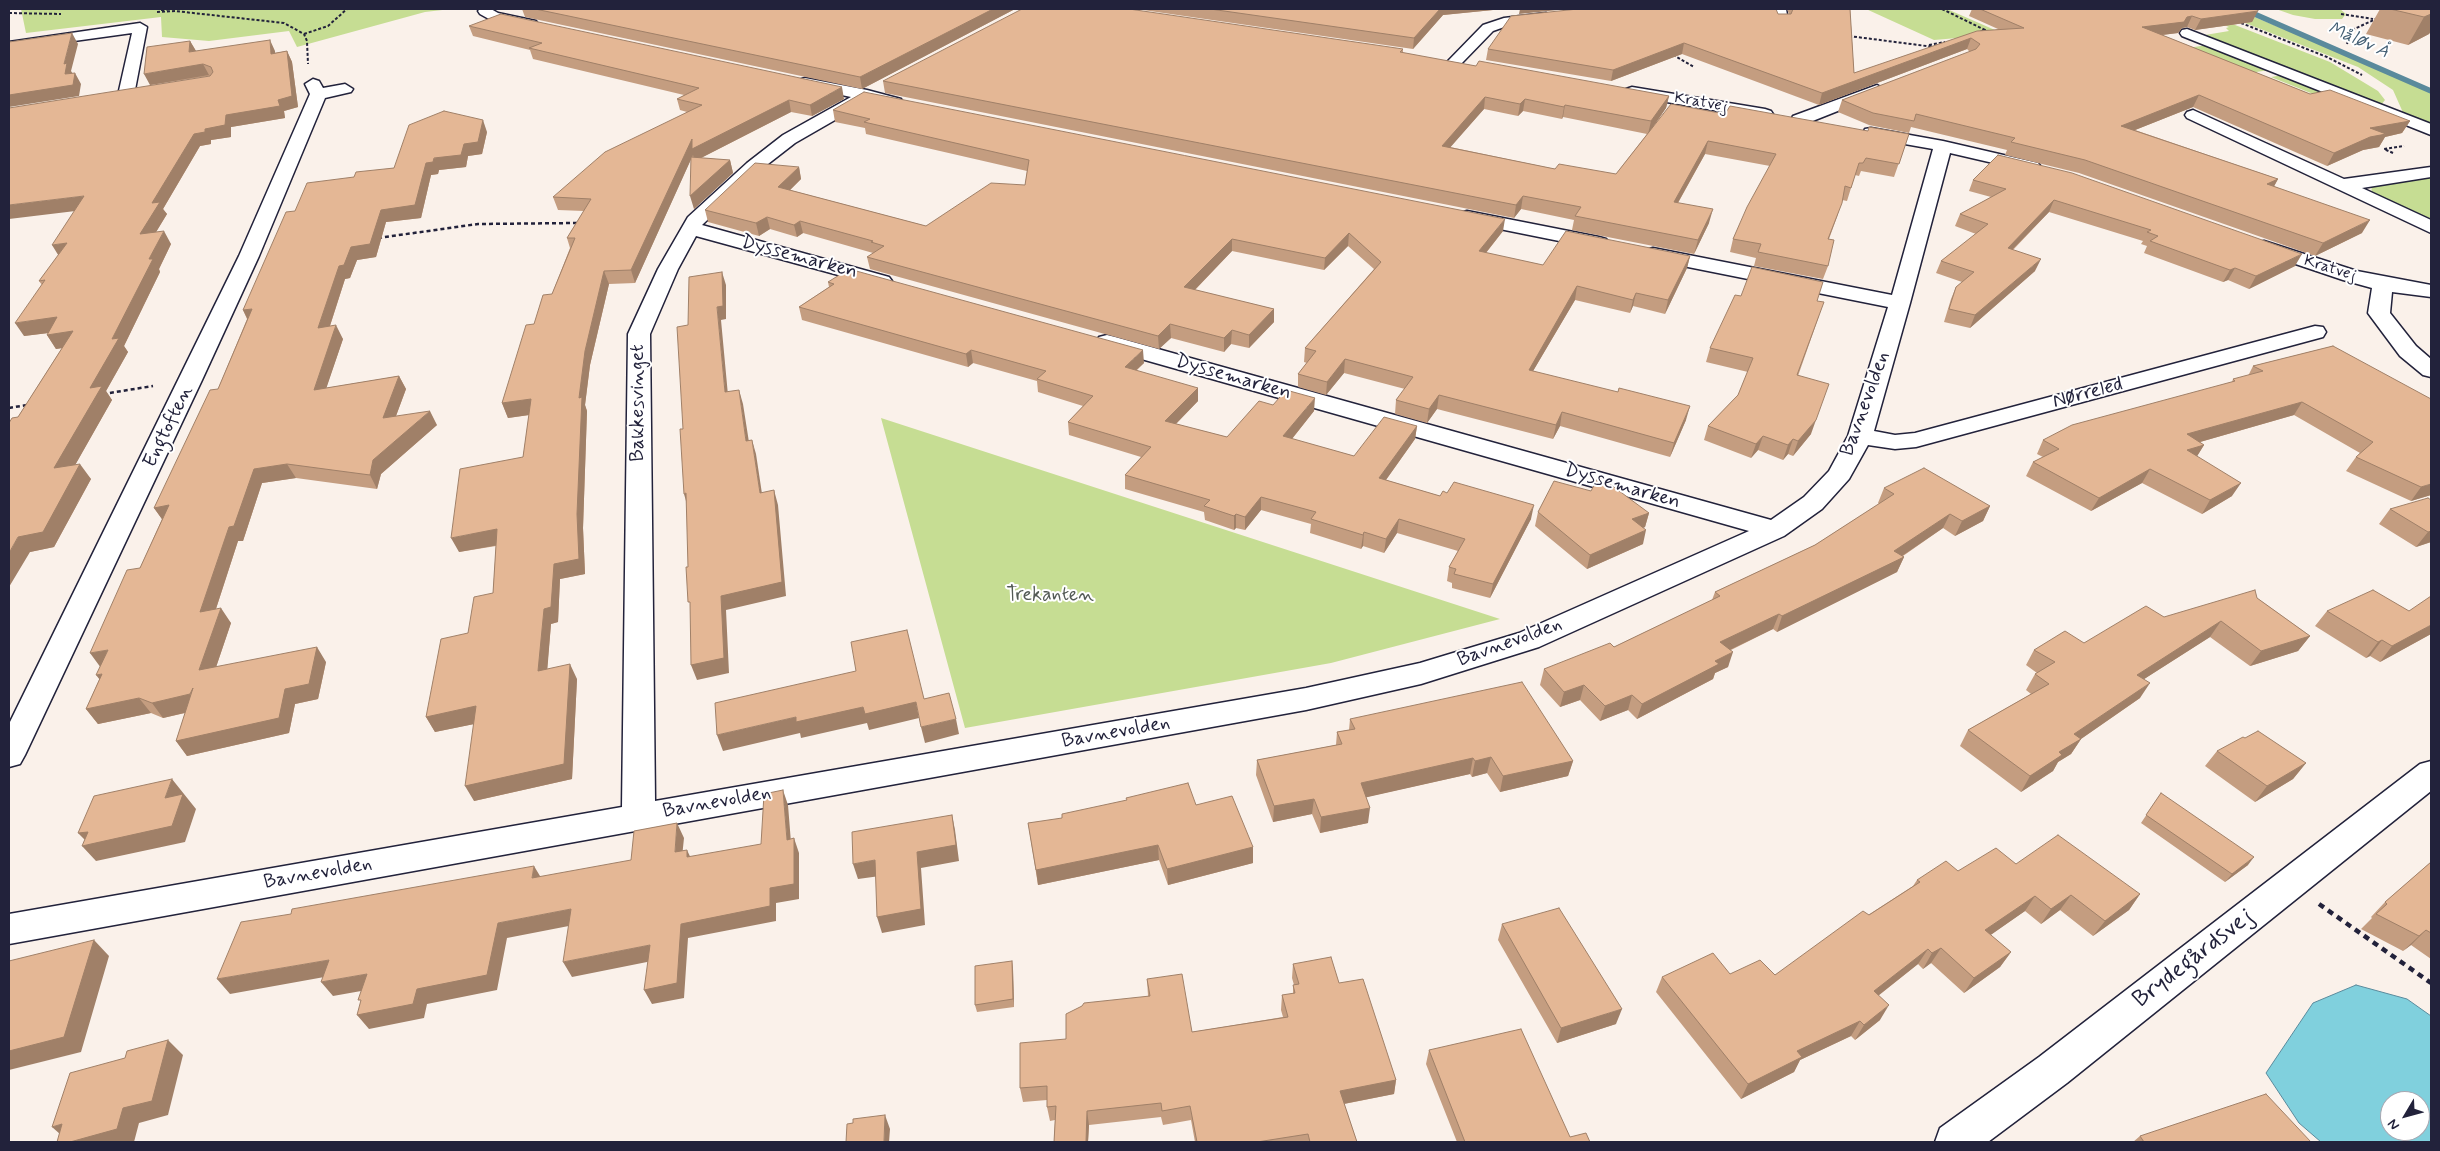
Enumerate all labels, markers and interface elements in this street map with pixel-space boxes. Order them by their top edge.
water label: Måløv Å [2324,18,2392,64]
street label: Kratvej [1673,89,1729,117]
street label: Dyssemarken [738,231,860,285]
street label: Kratvej [2301,252,2359,286]
street label: Bakkesvinget [627,344,651,462]
street label: Bavnevolden [1836,348,1896,460]
street label: Dyssemarken [1172,350,1294,406]
street label: Nørreled [2050,373,2126,415]
street label: Engtoften [139,382,199,472]
street label: Dyssemarken [1561,459,1683,515]
park label: Trekanten [1006,584,1094,608]
street label: Bavnevolden [1454,613,1566,673]
street label: Bavnevolden [1060,712,1172,754]
street label: Bavnevolden [661,782,773,824]
street label: Bavnevolden [262,853,374,895]
street label: Brydegårdsvej [2128,903,2260,1015]
north arrow [2380,1091,2430,1141]
text: N [2384,1115,2404,1134]

